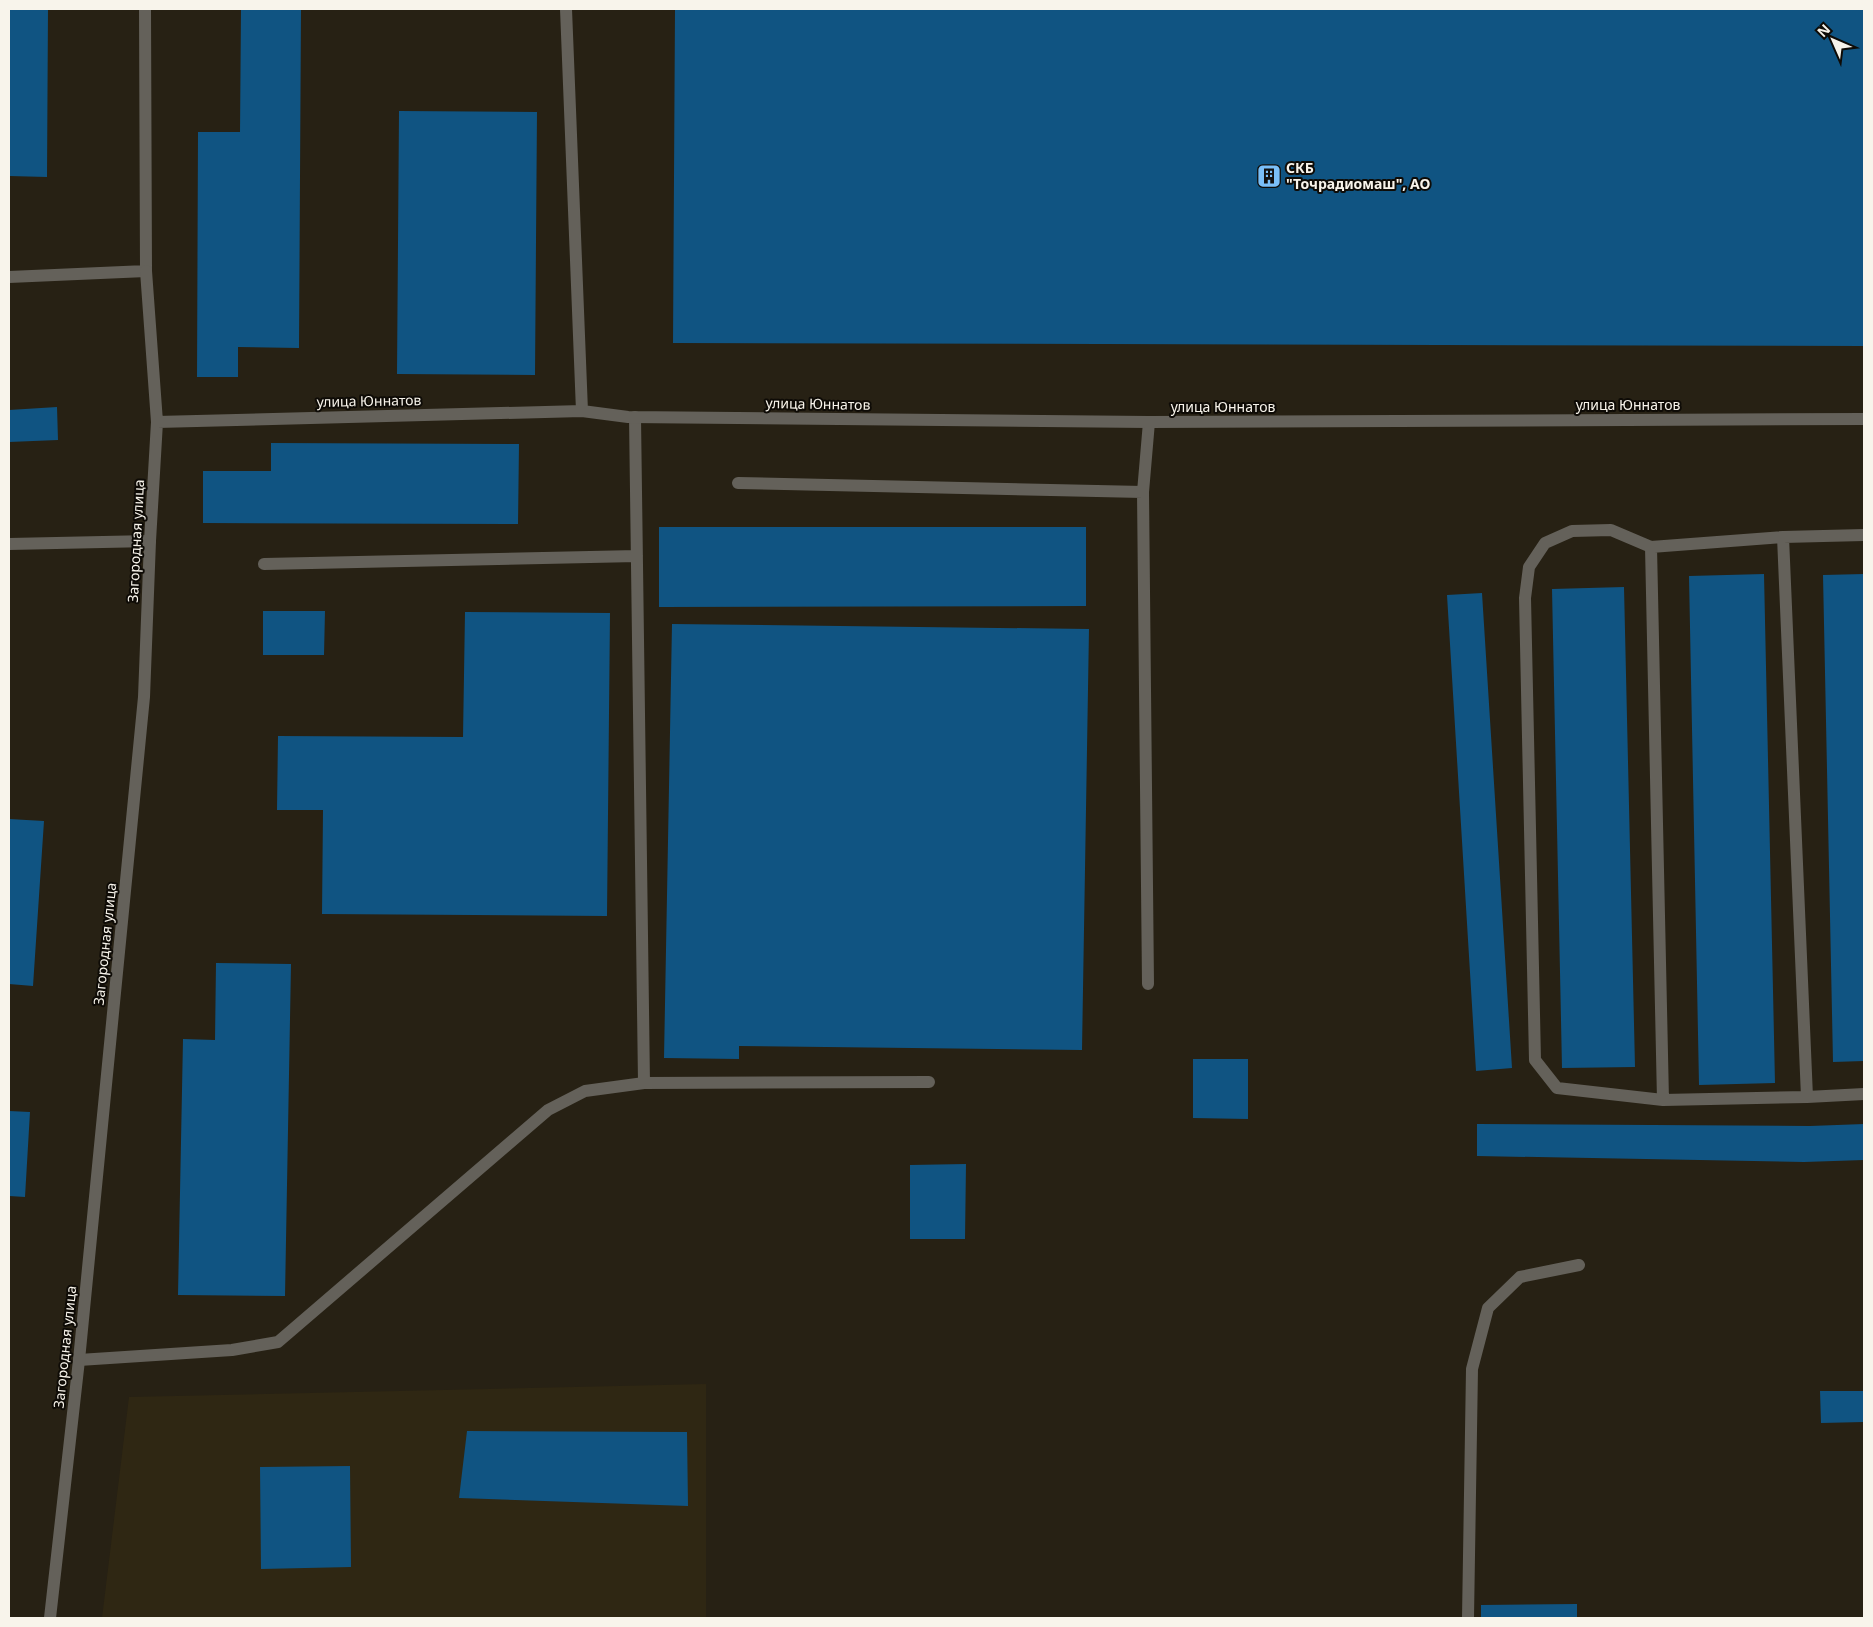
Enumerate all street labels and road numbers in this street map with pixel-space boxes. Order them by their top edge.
street label: улица Юннатов [316,390,422,411]
street label: улица Юннатов [765,393,871,414]
street label: улица Юннатов [1576,395,1680,414]
street label: улица Юннатов [1171,397,1275,416]
street label: Загородная улица [123,479,148,603]
street label: Загородная улица [89,882,120,1006]
street label: Загородная улица [49,1285,80,1409]

